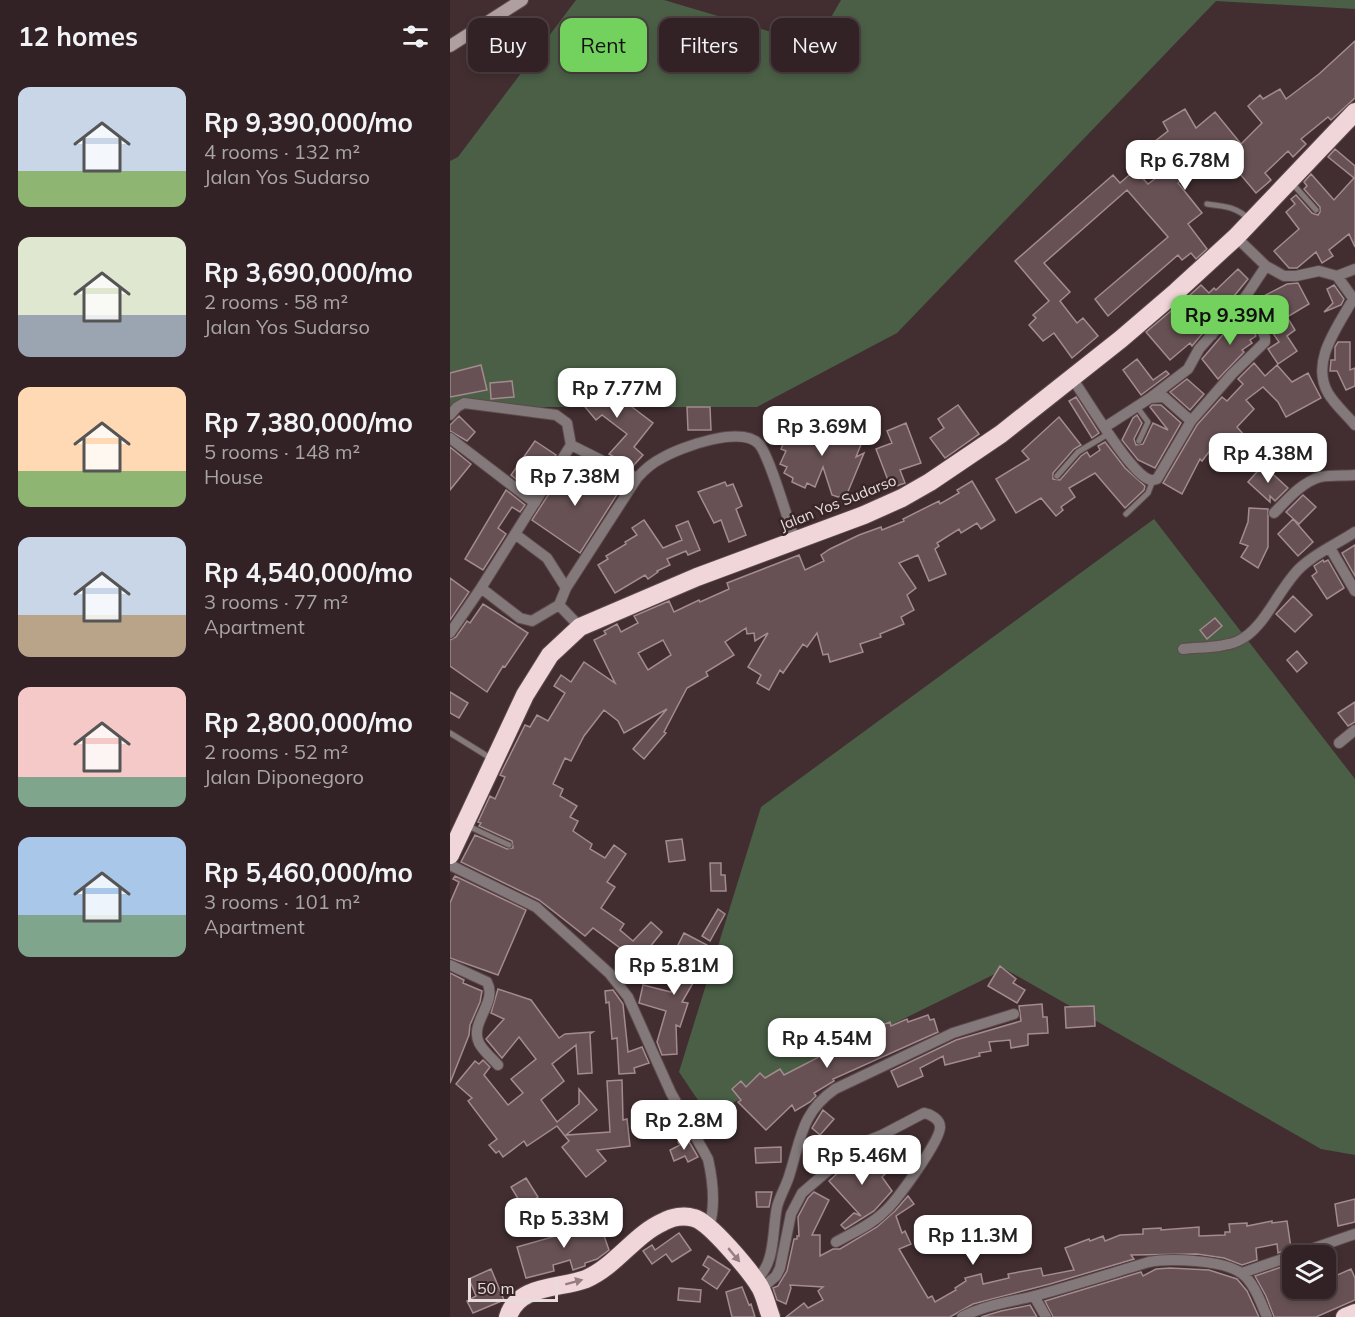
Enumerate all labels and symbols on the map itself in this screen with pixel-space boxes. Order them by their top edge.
pin: Rp 6.78M [1123,140,1247,191]
pin: Rp 9.39M [1168,295,1292,346]
pin: Rp 7.77M [555,368,679,419]
pin: Rp 3.69M [760,406,884,457]
pin: Rp 4.38M [1206,433,1330,484]
pin: Rp 7.38M [513,456,637,507]
street label: Jalan Yos Sudarso [777,470,899,535]
pin: Rp 5.81M [612,945,736,996]
pin: Rp 4.54M [765,1018,889,1069]
pin: Rp 2.8M [629,1100,739,1151]
pin: Rp 5.46M [800,1135,924,1186]
pin: Rp 5.33M [502,1198,626,1249]
pin: Rp 11.3M [911,1215,1035,1266]
one-way arrow [727,1247,740,1262]
scale bar [468,1275,558,1302]
one-way arrow [565,1276,583,1286]

